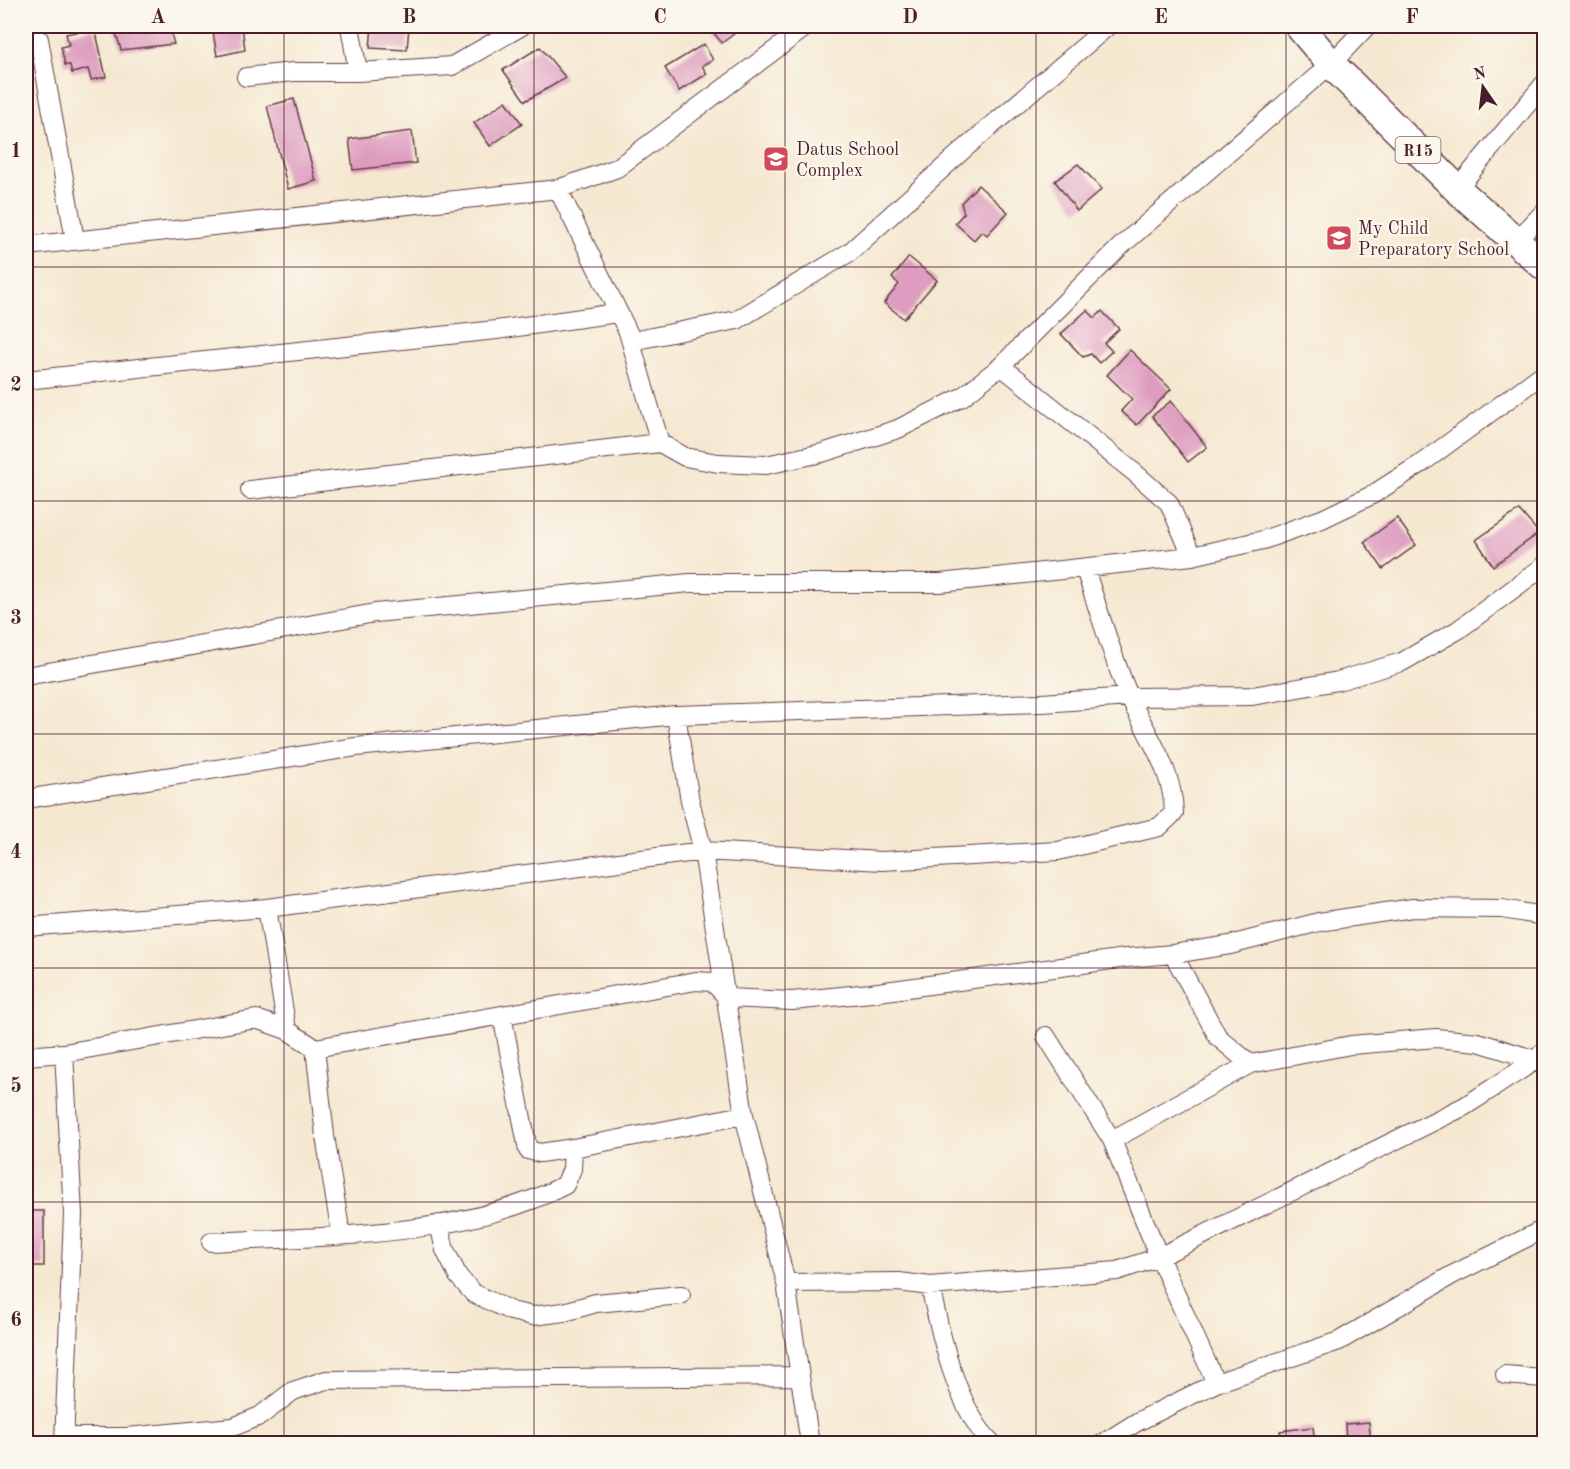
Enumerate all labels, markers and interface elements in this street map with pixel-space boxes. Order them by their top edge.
text: A [150,8,166,28]
text: B [402,8,416,28]
text: C [653,8,667,28]
text: D [902,8,918,28]
text: E [1154,8,1168,28]
text: F [1405,8,1419,28]
north arrow [1453,57,1513,117]
text: N [1472,65,1488,84]
road number: R15 [1396,137,1440,163]
place label: Datus School Complex [796,141,899,180]
text: 1 [10,142,22,162]
school or university icon: Datus School Complex [761,144,791,174]
place label: My Child Preparatory School [1358,220,1509,259]
school or university icon: My Child Preparatory School [1324,223,1354,253]
text: 2 [10,376,22,396]
text: 3 [10,609,22,629]
text: 4 [10,843,22,863]
text: 5 [10,1076,22,1097]
text: 6 [10,1311,22,1331]

